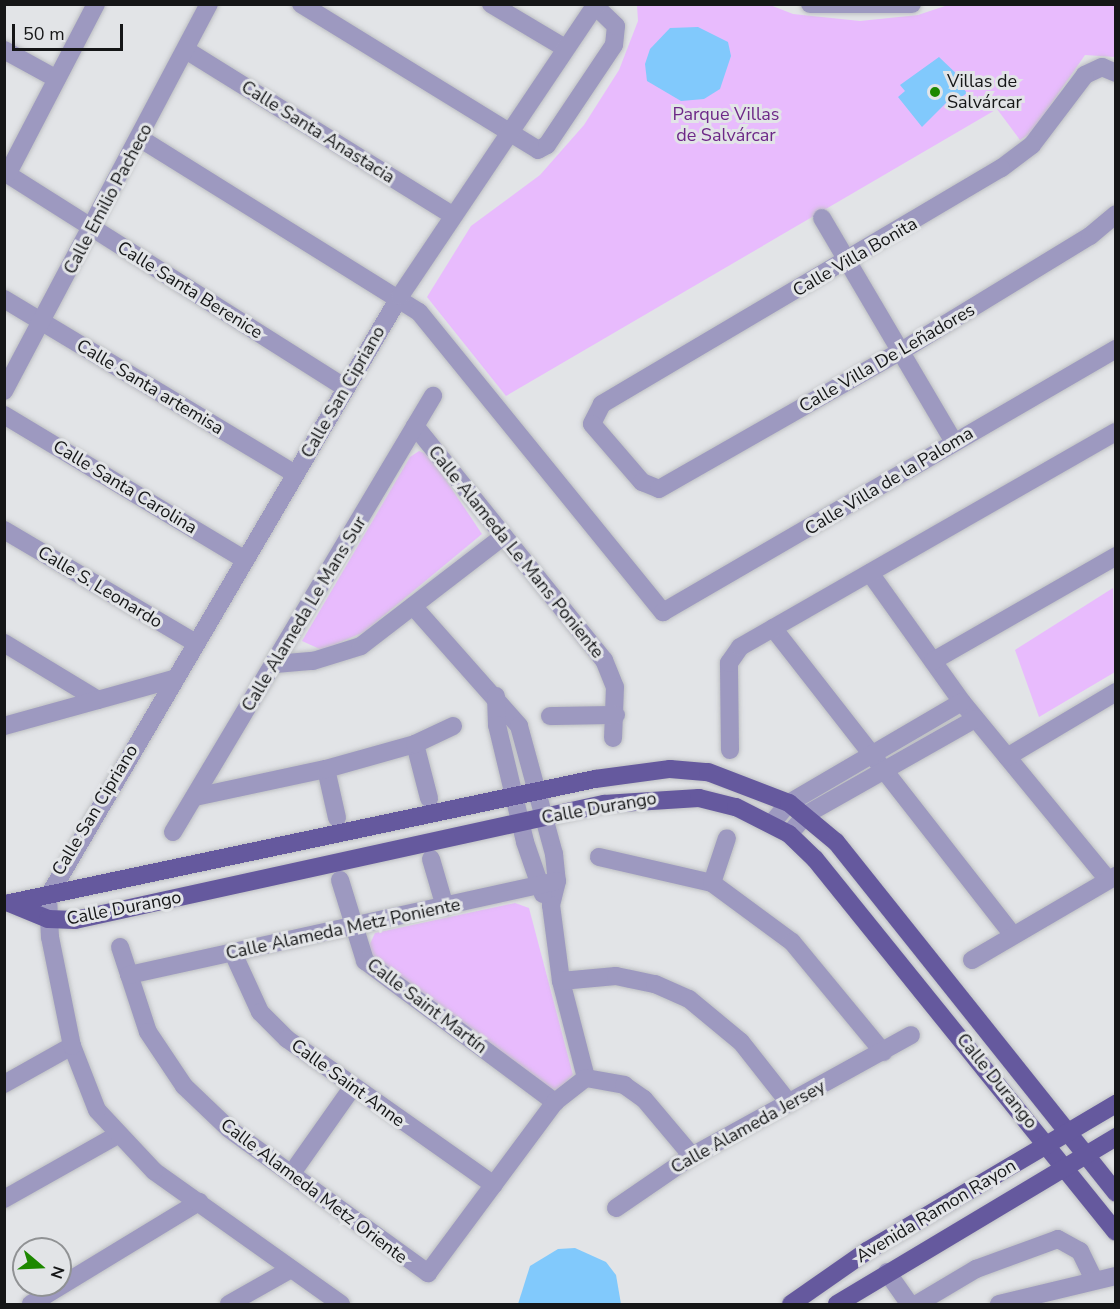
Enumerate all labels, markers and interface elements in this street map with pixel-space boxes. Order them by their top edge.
scale bar [15,12,126,50]
text: 50 m [23,22,65,46]
place label: Villas de Salvárcar [947,71,1022,113]
street label: Calle Santa Anastacia [237,76,399,188]
marker: Villas de Salvárcar [928,85,942,99]
park label: Parque Villas de Salvárcar [672,104,780,146]
street label: Calle Emilio Pacheco [59,120,157,278]
street label: Calle Villa Bonita [789,213,921,301]
street label: Calle Santa Berenice [113,237,267,343]
street label: Calle Villa De Leñadores [795,299,979,417]
street label: Calle San Cipriano [296,322,390,462]
street label: Calle Santa artemisa [73,335,227,439]
street label: Calle Villa de la Paloma [801,422,977,540]
street label: Calle Santa Carolina [49,435,201,539]
street label: Calle Alameda Le Mans Poniente [424,441,608,663]
street label: Calle Alameda Le Mans Sur [237,513,371,715]
street label: Calle S. Leonardo [34,541,166,633]
street label: Calle San Cipriano [47,741,143,879]
street label: Calle Durango [540,787,658,829]
street label: Calle Durango [65,886,183,930]
street label: Calle Alameda Metz Poniente [224,894,462,964]
street label: Calle Saint Martín [363,954,491,1058]
street label: Calle Durango [952,1029,1042,1133]
street label: Calle Saint Anne [287,1035,409,1131]
street label: Calle Alameda Jersey [667,1076,829,1178]
street label: Calle Alameda Metz Oriente [216,1114,412,1268]
street label: Avenida Ramon Rayon [852,1155,1020,1267]
north arrow [12,1237,72,1297]
text: N [45,1263,69,1281]

